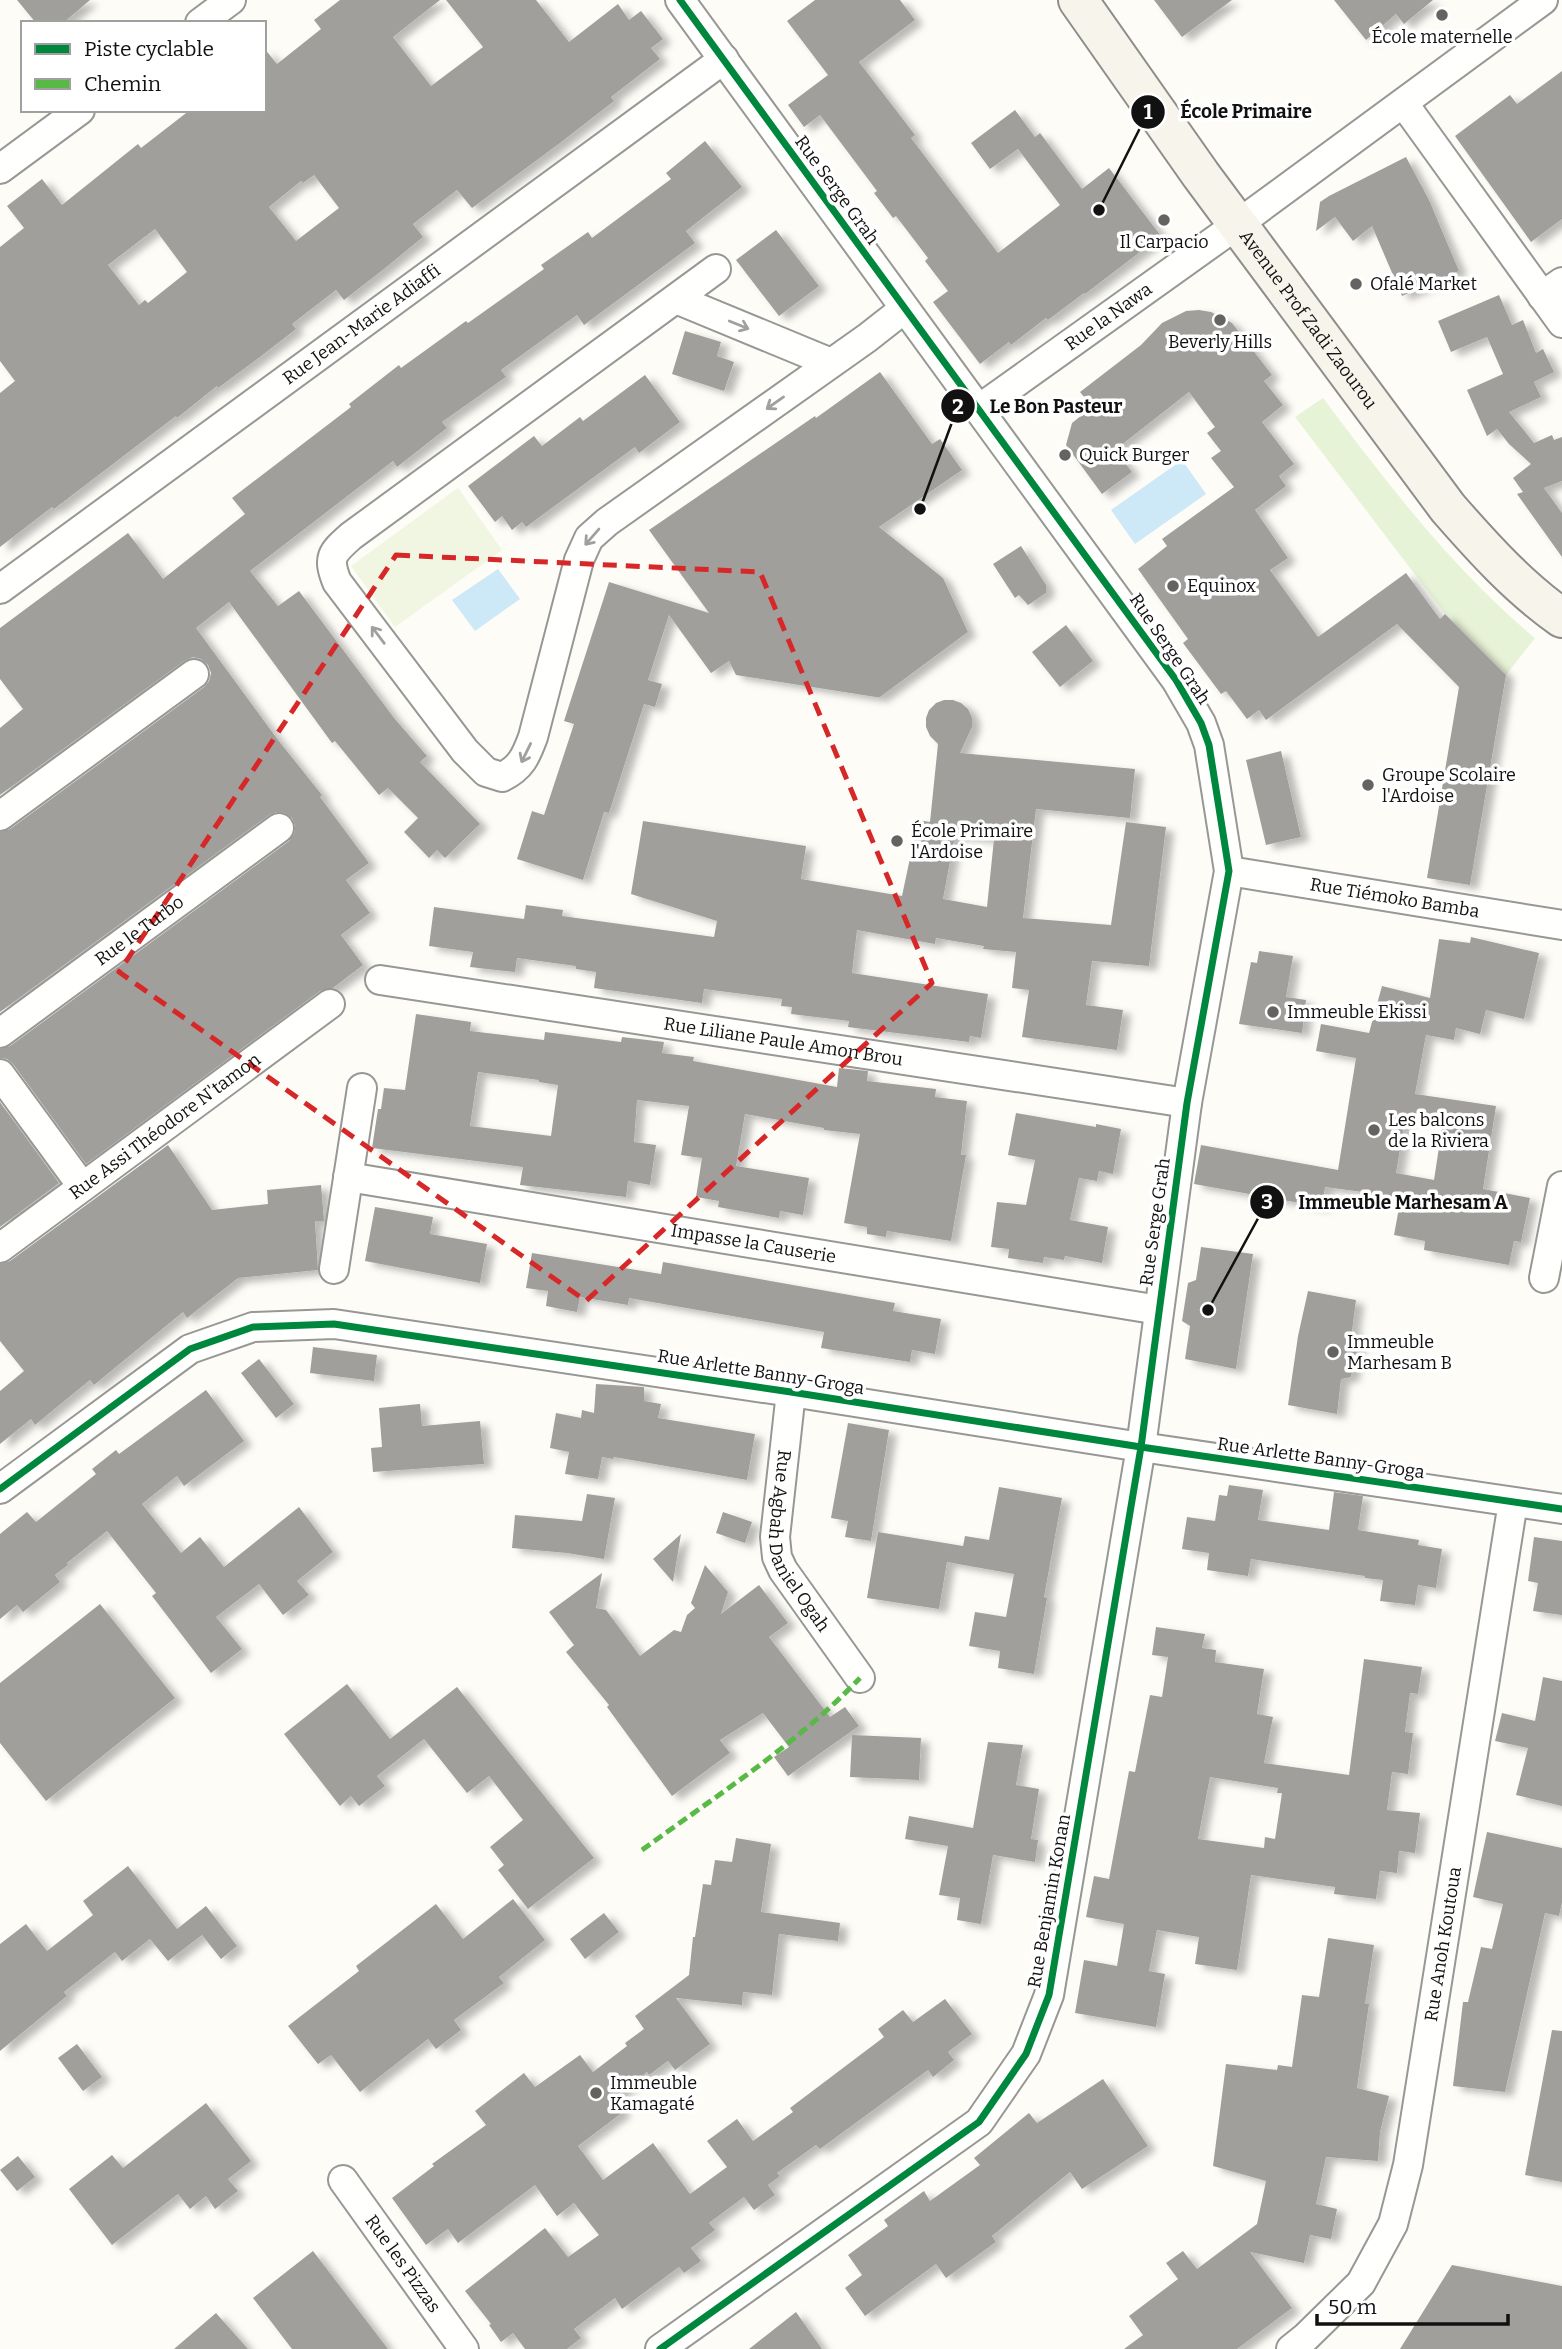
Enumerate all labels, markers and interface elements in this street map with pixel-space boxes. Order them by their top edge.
marker: École maternelle [1434,7,1450,23]
legend [21,21,266,112]
place label: École maternelle [1371,25,1513,48]
text: Piste cyclable [84,36,214,62]
text: Chemin [84,71,161,97]
callout: École Primaire [1131,92,1325,132]
text: École Primaire [1180,98,1312,123]
text: 1 [1143,99,1153,125]
street label: Rue Serge Grah [790,131,884,249]
marker: Il Carpacio [1156,212,1172,228]
street label: Avenue Prof Zadi Zaourou [1235,226,1382,414]
place label: Il Carpacio [1119,231,1209,253]
street label: Rue Jean-Marie Adiaffi [278,259,445,389]
place label: Ofalé Market [1370,273,1477,295]
marker: Ofalé Market [1348,276,1364,292]
street label: Rue la Nawa [1061,278,1156,355]
marker: Beverly Hills [1212,312,1228,328]
one-way arrow [728,320,750,333]
place label: Beverly Hills [1168,331,1272,353]
callout: Le Bon Pasteur [941,386,1137,426]
text: 2 [952,394,964,420]
text: Le Bon Pasteur [990,395,1123,418]
one-way arrow [766,396,785,410]
place label: Quick Burger [1079,444,1189,466]
marker: Quick Burger [1057,447,1073,463]
one-way arrow [584,527,600,545]
place label: Equinox [1187,575,1256,597]
marker: Equinox [1165,578,1181,594]
street label: Rue Serge Grah [1125,589,1215,709]
one-way arrow [370,627,385,645]
one-way arrow [519,742,532,763]
place label: Groupe Scolaire l'Ardoise [1382,764,1516,807]
marker: Groupe Scolaire l'Ardoise [1360,777,1376,793]
place label: École Primaire l'Ardoise [911,819,1033,863]
marker: École Primaire l'Ardoise [889,833,905,849]
street label: Rue Tiémoko Bamba [1309,873,1481,922]
street label: Rue le Turbo [91,891,188,970]
place label: Immeuble Ekissi [1287,1001,1427,1023]
marker: Immeuble Ekissi [1265,1004,1281,1020]
street label: Rue Liliane Paule Amon Brou [662,1012,904,1071]
street label: Rue Assi Théodore N'tamon [65,1048,265,1204]
place label: Les balcons de la Riviera [1388,1109,1489,1152]
marker: Les balcons de la Riviera [1366,1122,1382,1138]
street label: Rue Serge Grah [1135,1157,1175,1287]
callout: Immeuble Marhesam A [1250,1182,1522,1222]
text: 3 [1261,1189,1273,1215]
text: Immeuble Marhesam A [1298,1191,1508,1214]
street label: Impasse la Causerie [669,1219,838,1268]
place label: Immeuble Marhesam B [1347,1331,1452,1374]
marker: Immeuble Marhesam B [1325,1344,1341,1360]
street label: Rue Arlette Banny-Groga [656,1345,866,1399]
street label: Rue Arlette Banny-Groga [1216,1433,1426,1483]
street label: Rue Agbah Daniel Ogah [764,1449,835,1636]
street label: Rue Benjamin Konan [1023,1812,1075,1990]
street label: Rue Anoh Koutoua [1420,1865,1466,2023]
place label: Immeuble Kamagaté [610,2072,697,2115]
marker: Immeuble Kamagaté [588,2085,604,2101]
street label: Rue les Pizzas [360,2211,445,2317]
scale bar [1317,2282,1508,2326]
text: 50 m [1328,2294,1377,2320]

